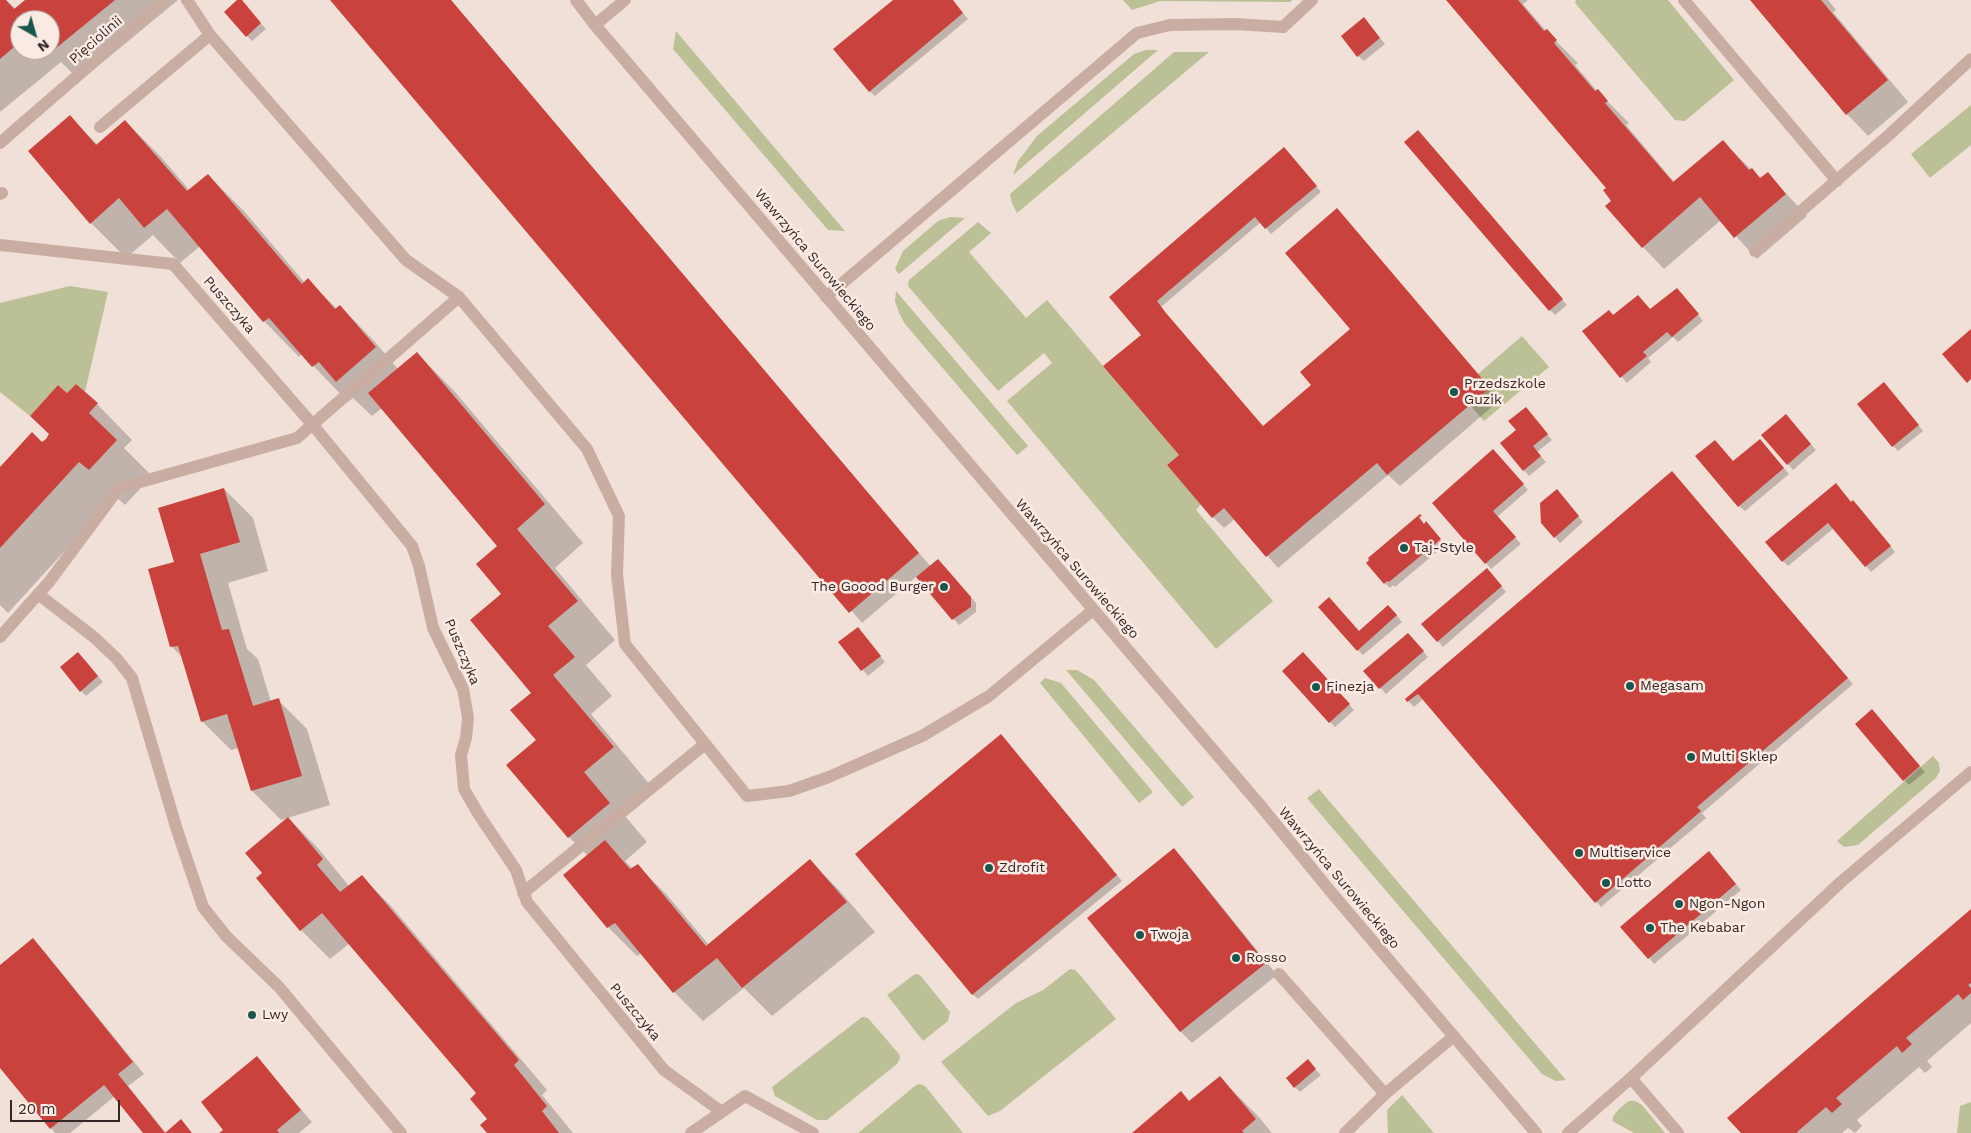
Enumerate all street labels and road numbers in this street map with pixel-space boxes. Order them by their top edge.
street label: Pięciolinii [66,13,126,67]
street label: Wawrzyńca Surowieckiego [751,186,879,334]
street label: Puszczyka [200,273,258,337]
street label: Wawrzyńca Surowieckiego [1012,496,1142,642]
street label: Puszczyka [441,616,483,688]
street label: Wawrzyńca Surowieckiego [1275,804,1403,952]
street label: Puszczyka [606,980,664,1044]

